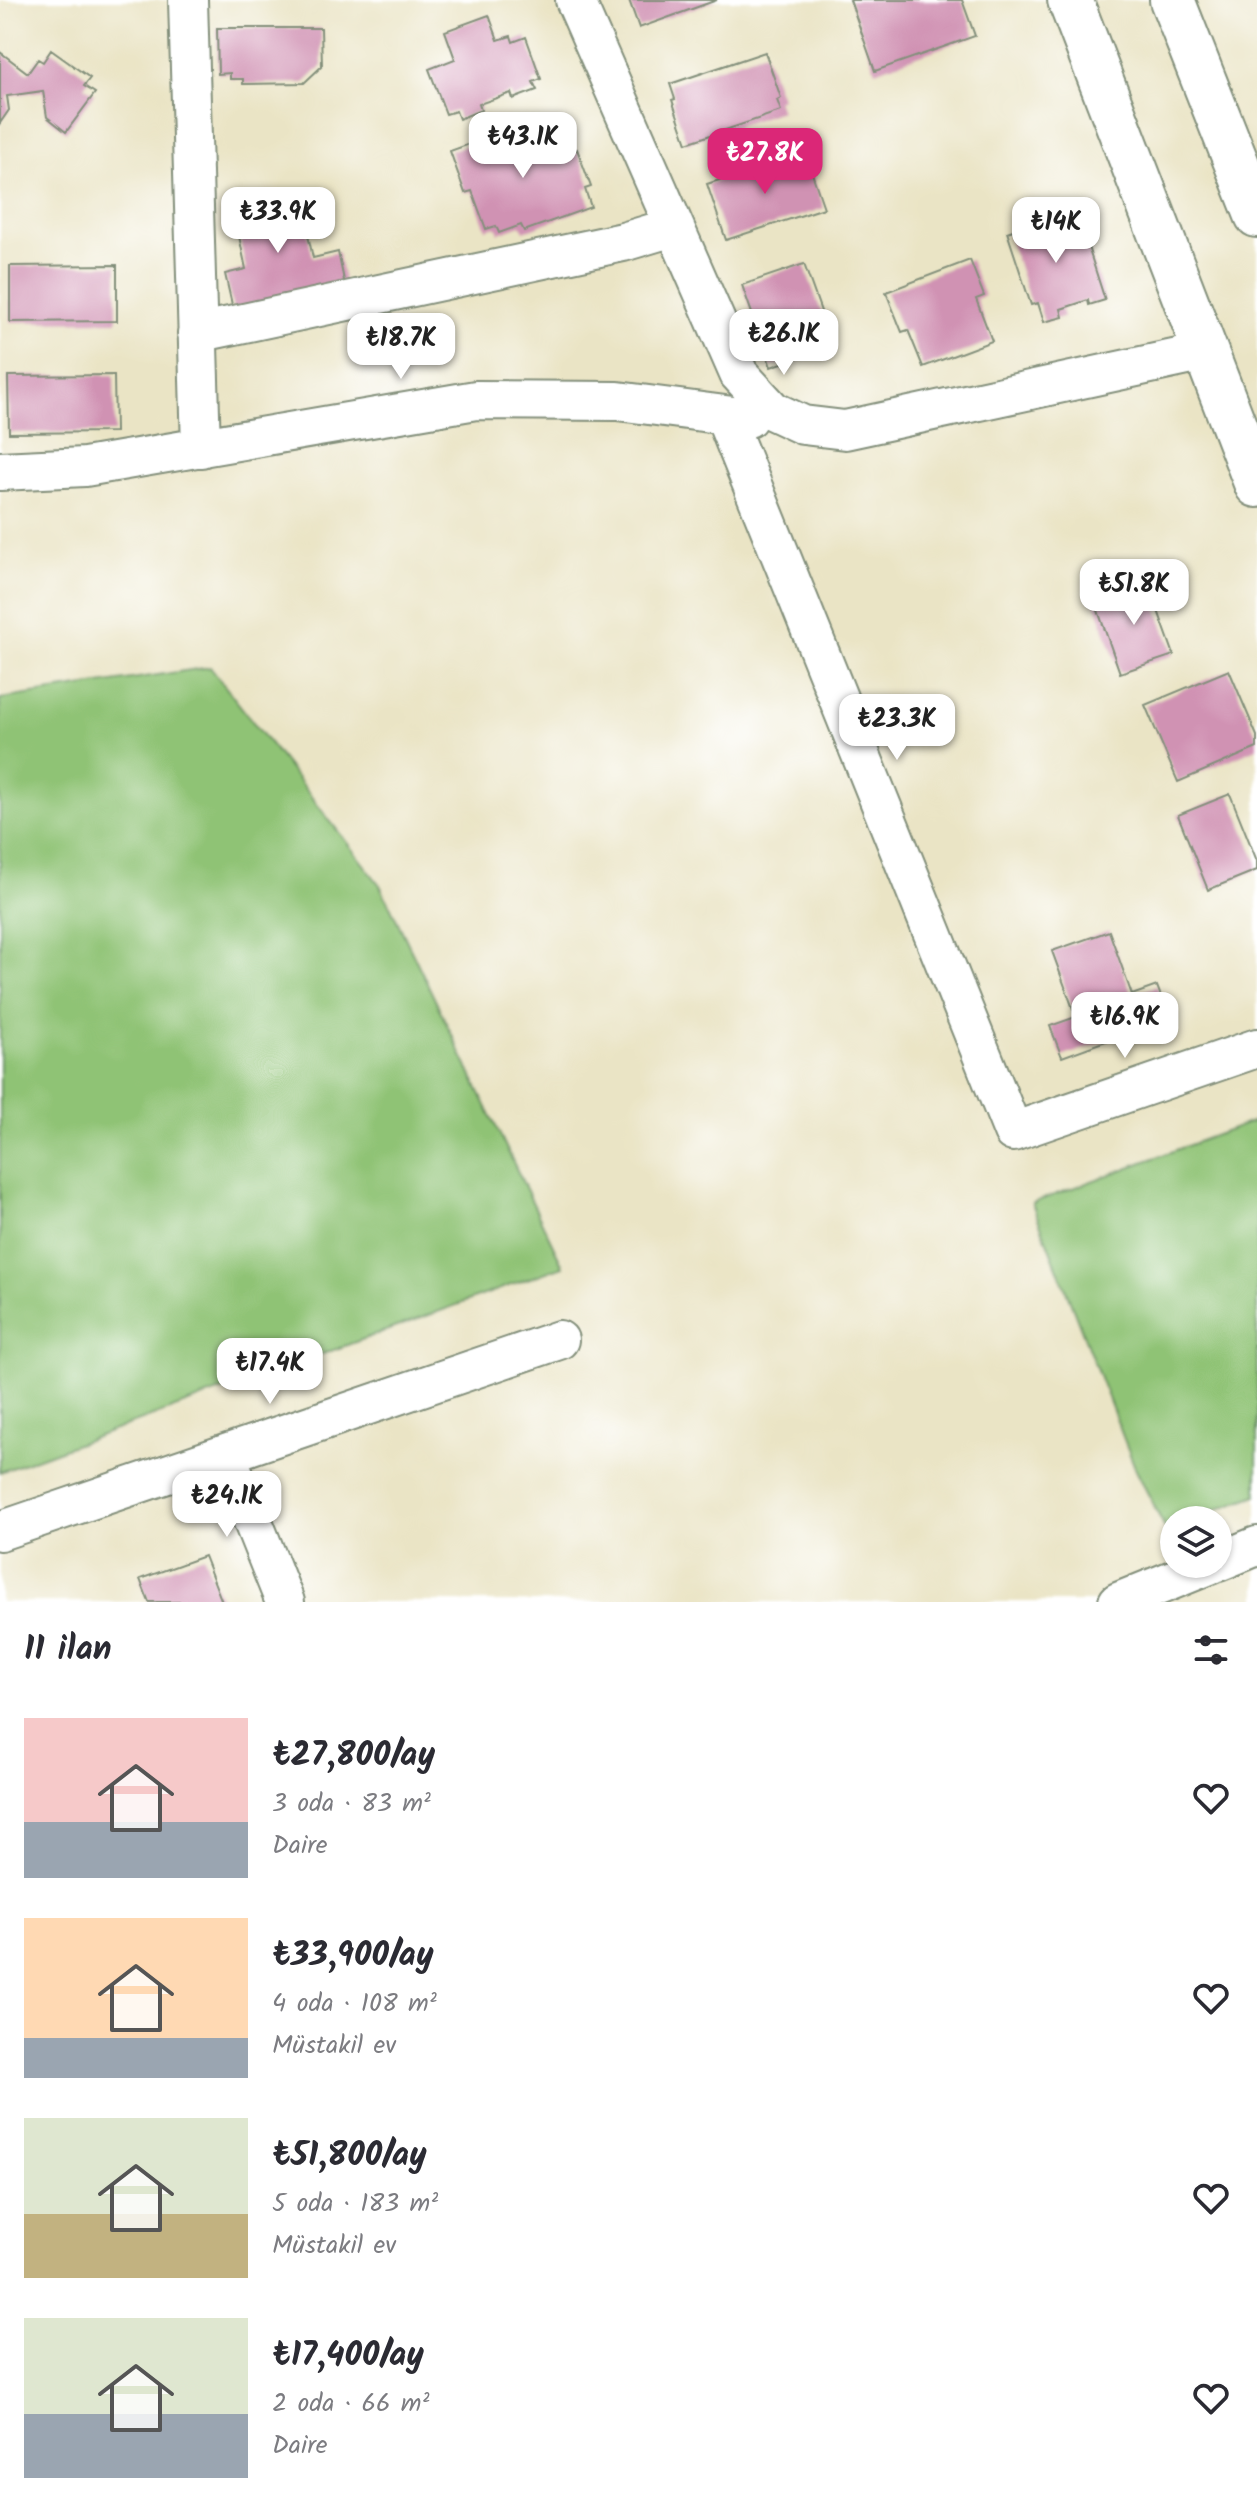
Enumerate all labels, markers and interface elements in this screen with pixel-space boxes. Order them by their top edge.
pin: ₺43.1K [458,112,588,180]
text: ₺43.1K [487,117,559,159]
pin: ₺27.8K [700,128,830,196]
text: ₺27.8K [726,133,804,175]
pin: ₺33.9K [213,187,343,255]
text: ₺33.9K [239,192,317,234]
pin: ₺14K [1009,197,1103,265]
text: ₺14K [1030,202,1082,244]
pin: ₺26.1K [719,309,849,377]
pin: ₺18.7K [336,313,466,381]
text: ₺26.1K [747,314,821,356]
text: ₺18.7K [365,318,437,360]
pin: ₺51.8K [1069,559,1199,627]
text: ₺51.8K [1098,564,1170,606]
pin: ₺23.3K [832,694,962,762]
text: ₺23.3K [857,699,937,741]
pin: ₺16.9K [1060,992,1190,1060]
text: ₺16.9K [1089,997,1161,1039]
pin: ₺17.4K [205,1338,335,1406]
text: ₺17.4K [235,1343,305,1385]
pin: ₺24.1K [162,1471,292,1539]
text: ₺24.1K [190,1476,264,1518]
map controls [1160,1506,1232,1578]
button: layers [1160,1506,1232,1578]
text: 11 ilan [24,1623,112,1677]
icon: filters [1189,1628,1233,1672]
text: ₺27,800/ay [272,1729,435,1783]
icon: home [88,1750,184,1846]
icon: heart [1189,1776,1233,1820]
text: 3 oda · 83 m² [272,1783,431,1825]
text: Daire [272,1825,327,1867]
text: ₺33,900/ay [272,1929,434,1983]
icon: home [88,1950,184,2046]
icon: heart [1189,1976,1233,2020]
text: 4 oda · 108 m² [272,1983,437,2025]
text: Müstakil ev [272,2025,396,2067]
text: ₺51,800/ay [272,2129,427,2183]
icon: home [88,2150,184,2246]
icon: heart [1189,2176,1233,2220]
text: 5 oda · 183 m² [272,2183,438,2225]
text: Müstakil ev [272,2225,396,2267]
text: ₺17,400/ay [272,2329,424,2383]
icon: home [88,2350,184,2446]
icon: heart [1189,2376,1233,2420]
text: 2 oda · 66 m² [272,2383,430,2425]
text: Daire [272,2425,327,2467]

